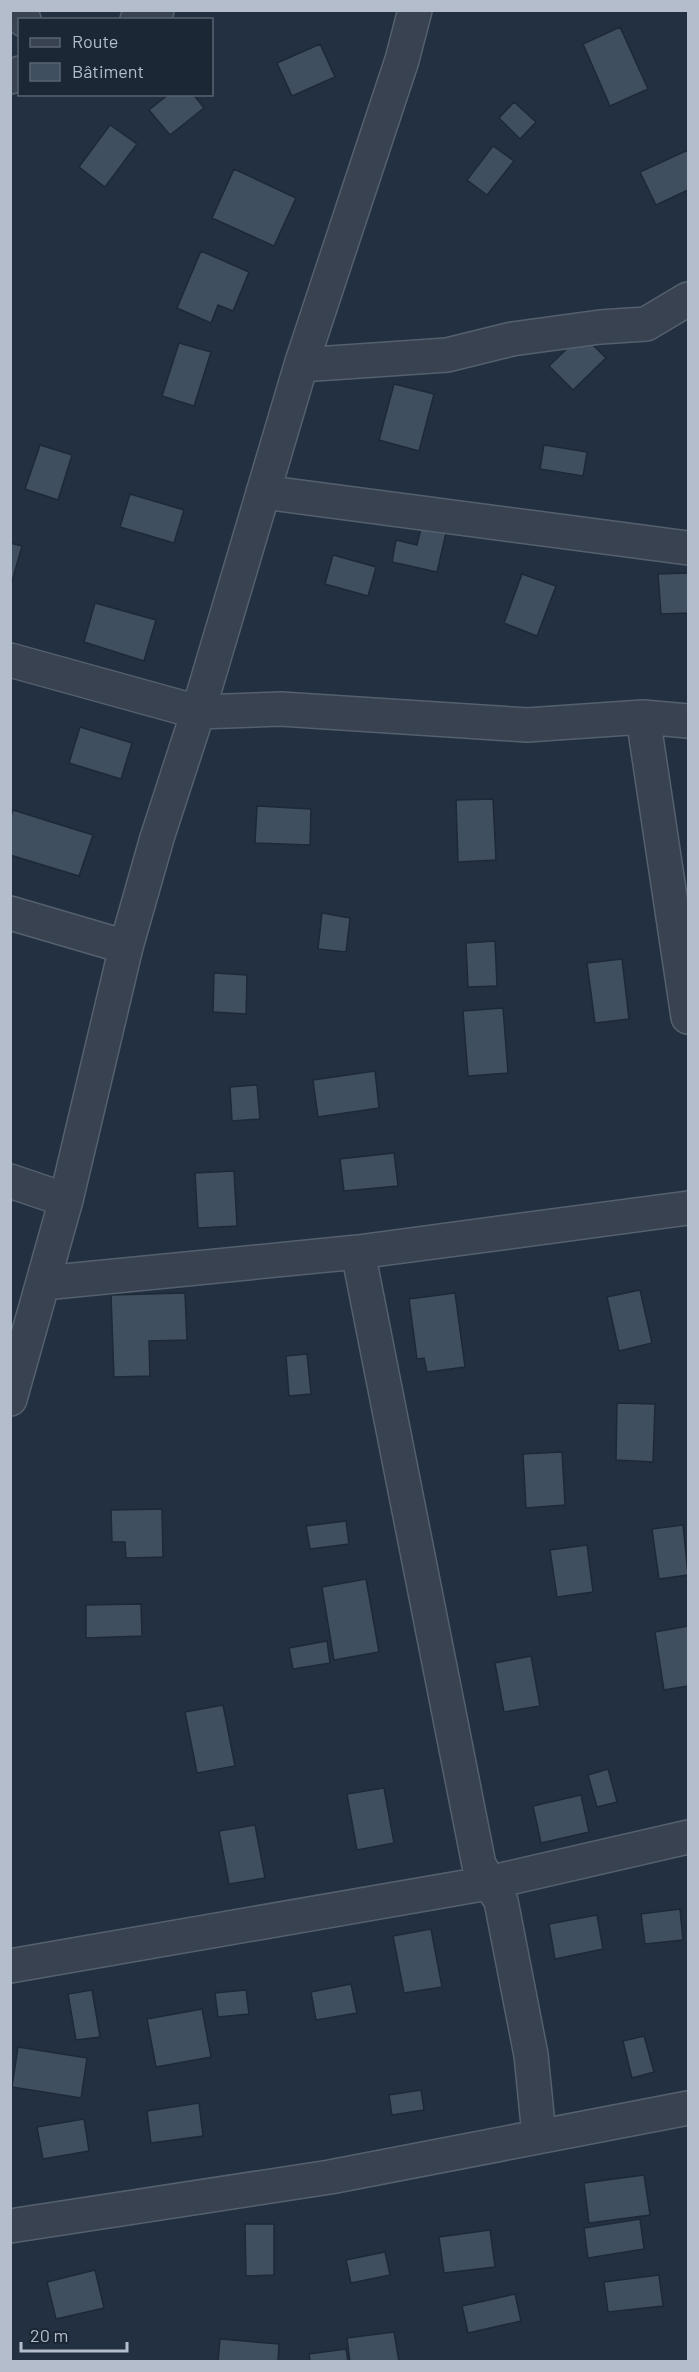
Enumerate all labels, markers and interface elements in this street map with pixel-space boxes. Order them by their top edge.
legend [18,18,213,96]
text: Route [72,30,118,52]
text: Bâtiment [72,60,144,82]
scale bar [21,2315,128,2353]
text: 20 m [30,2324,68,2346]

